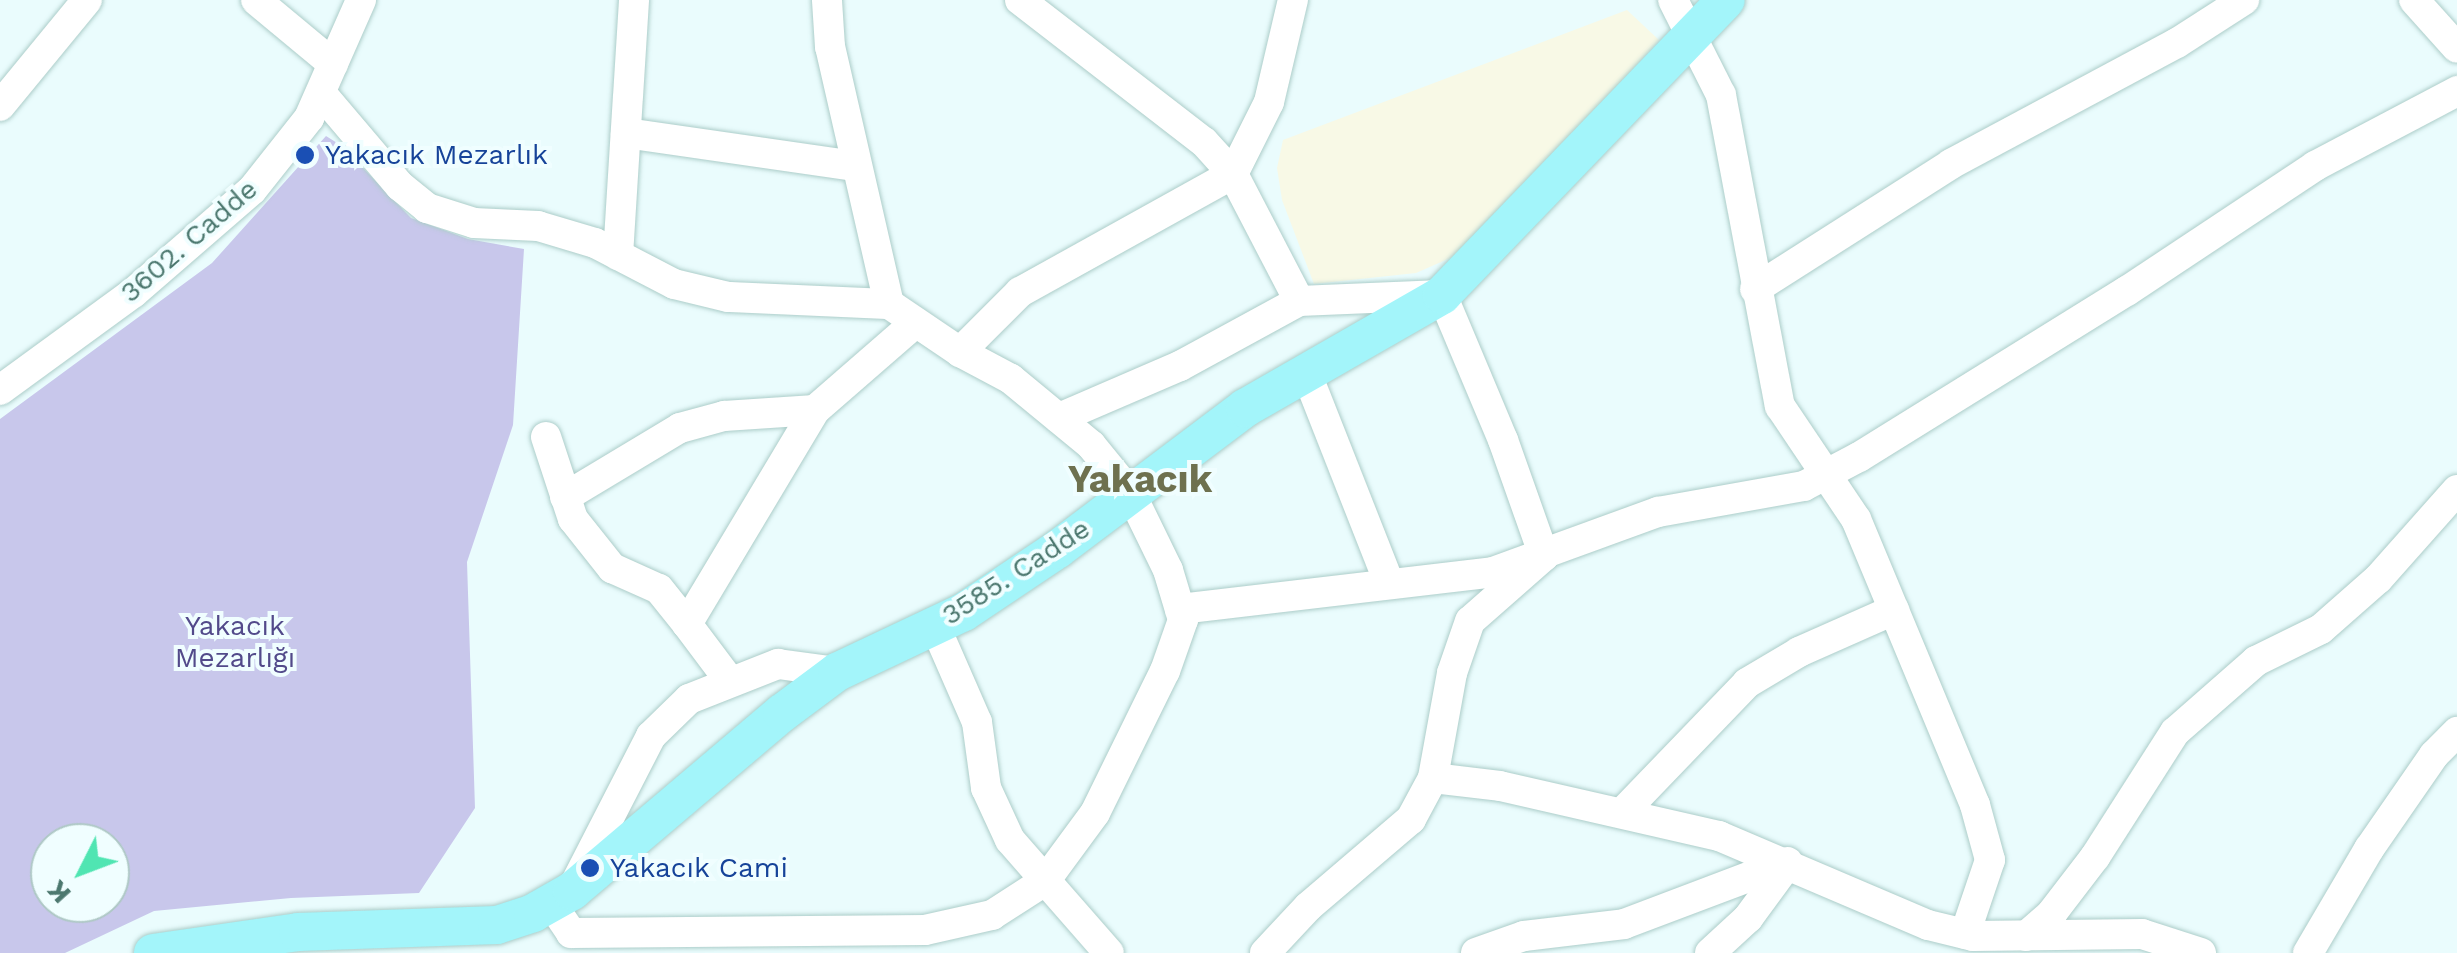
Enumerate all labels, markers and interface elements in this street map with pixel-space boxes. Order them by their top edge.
place label: Yakacık Mezarlık [325,138,548,172]
marker: Yakacık Mezarlık [294,144,316,166]
street label: 3602. Cadde [114,172,264,310]
district label: Yakacık [1068,457,1212,503]
street label: 3585. Cadde [936,512,1096,632]
park label: Yakacık Mezarlığı [175,609,295,675]
north arrow [30,823,130,923]
place label: Yakacık Cami [610,851,789,885]
marker: Yakacık Cami [579,857,601,879]
text: K [40,874,78,910]

